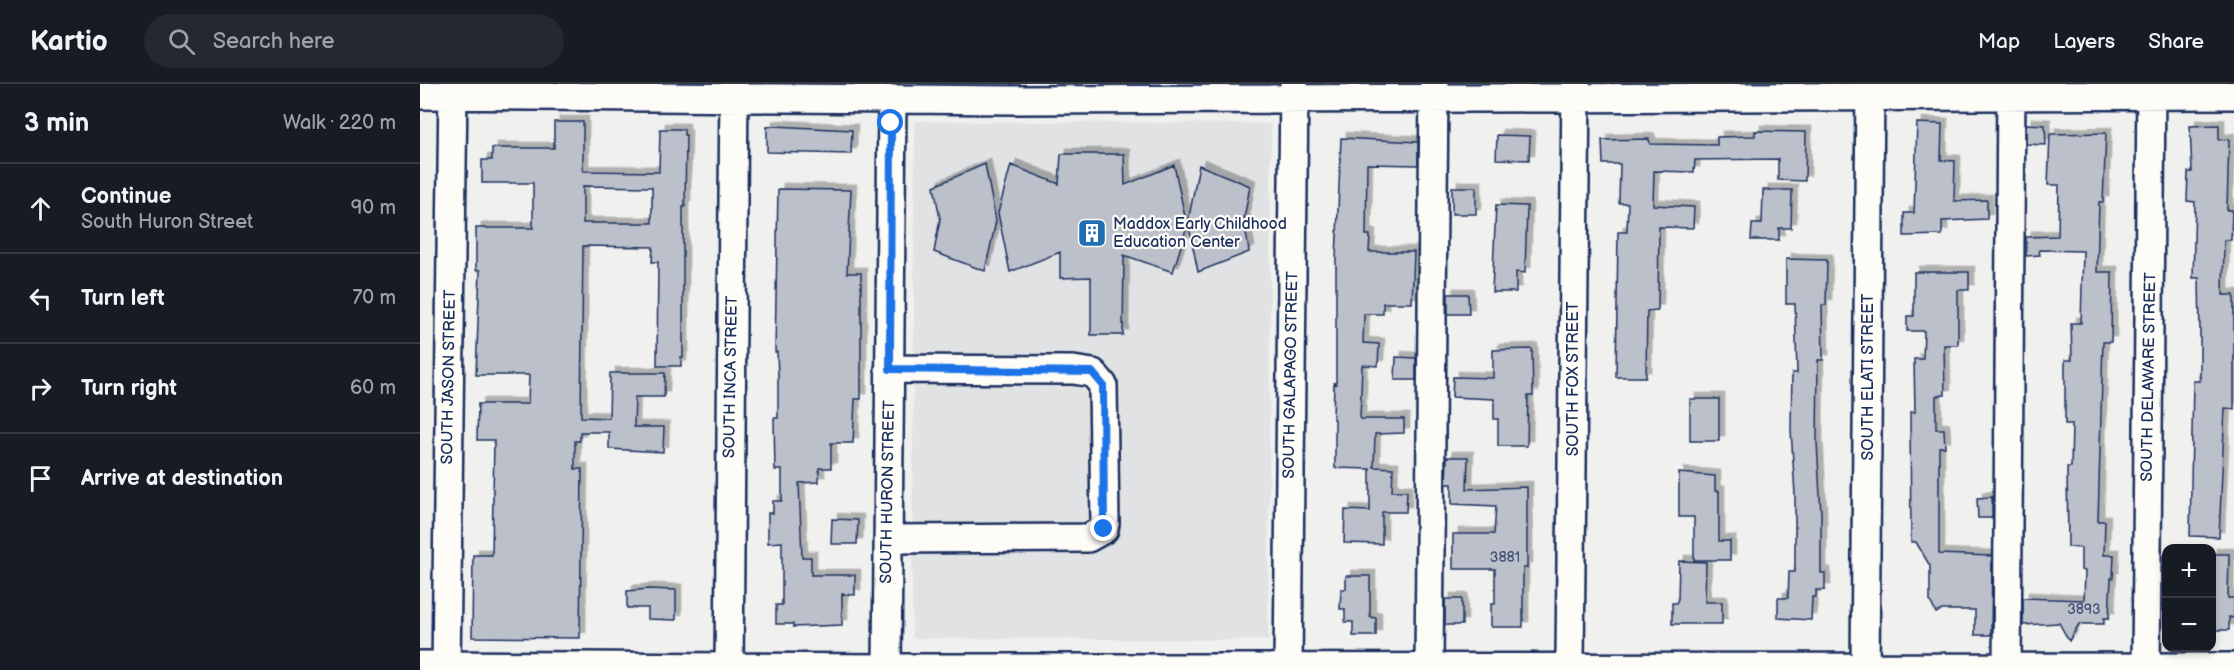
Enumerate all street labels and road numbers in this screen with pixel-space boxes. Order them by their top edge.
street label: SOUTH GALAPAGO STREET [1280,271,1302,479]
street label: SOUTH DELAWARE STREET [2138,272,2160,482]
street label: SOUTH JASON STREET [438,289,460,465]
street label: SOUTH ELATI STREET [1859,293,1878,460]
street label: SOUTH INCA STREET [720,295,742,458]
street label: SOUTH FOX STREET [1564,301,1583,456]
street label: SOUTH HURON STREET [877,400,899,584]

